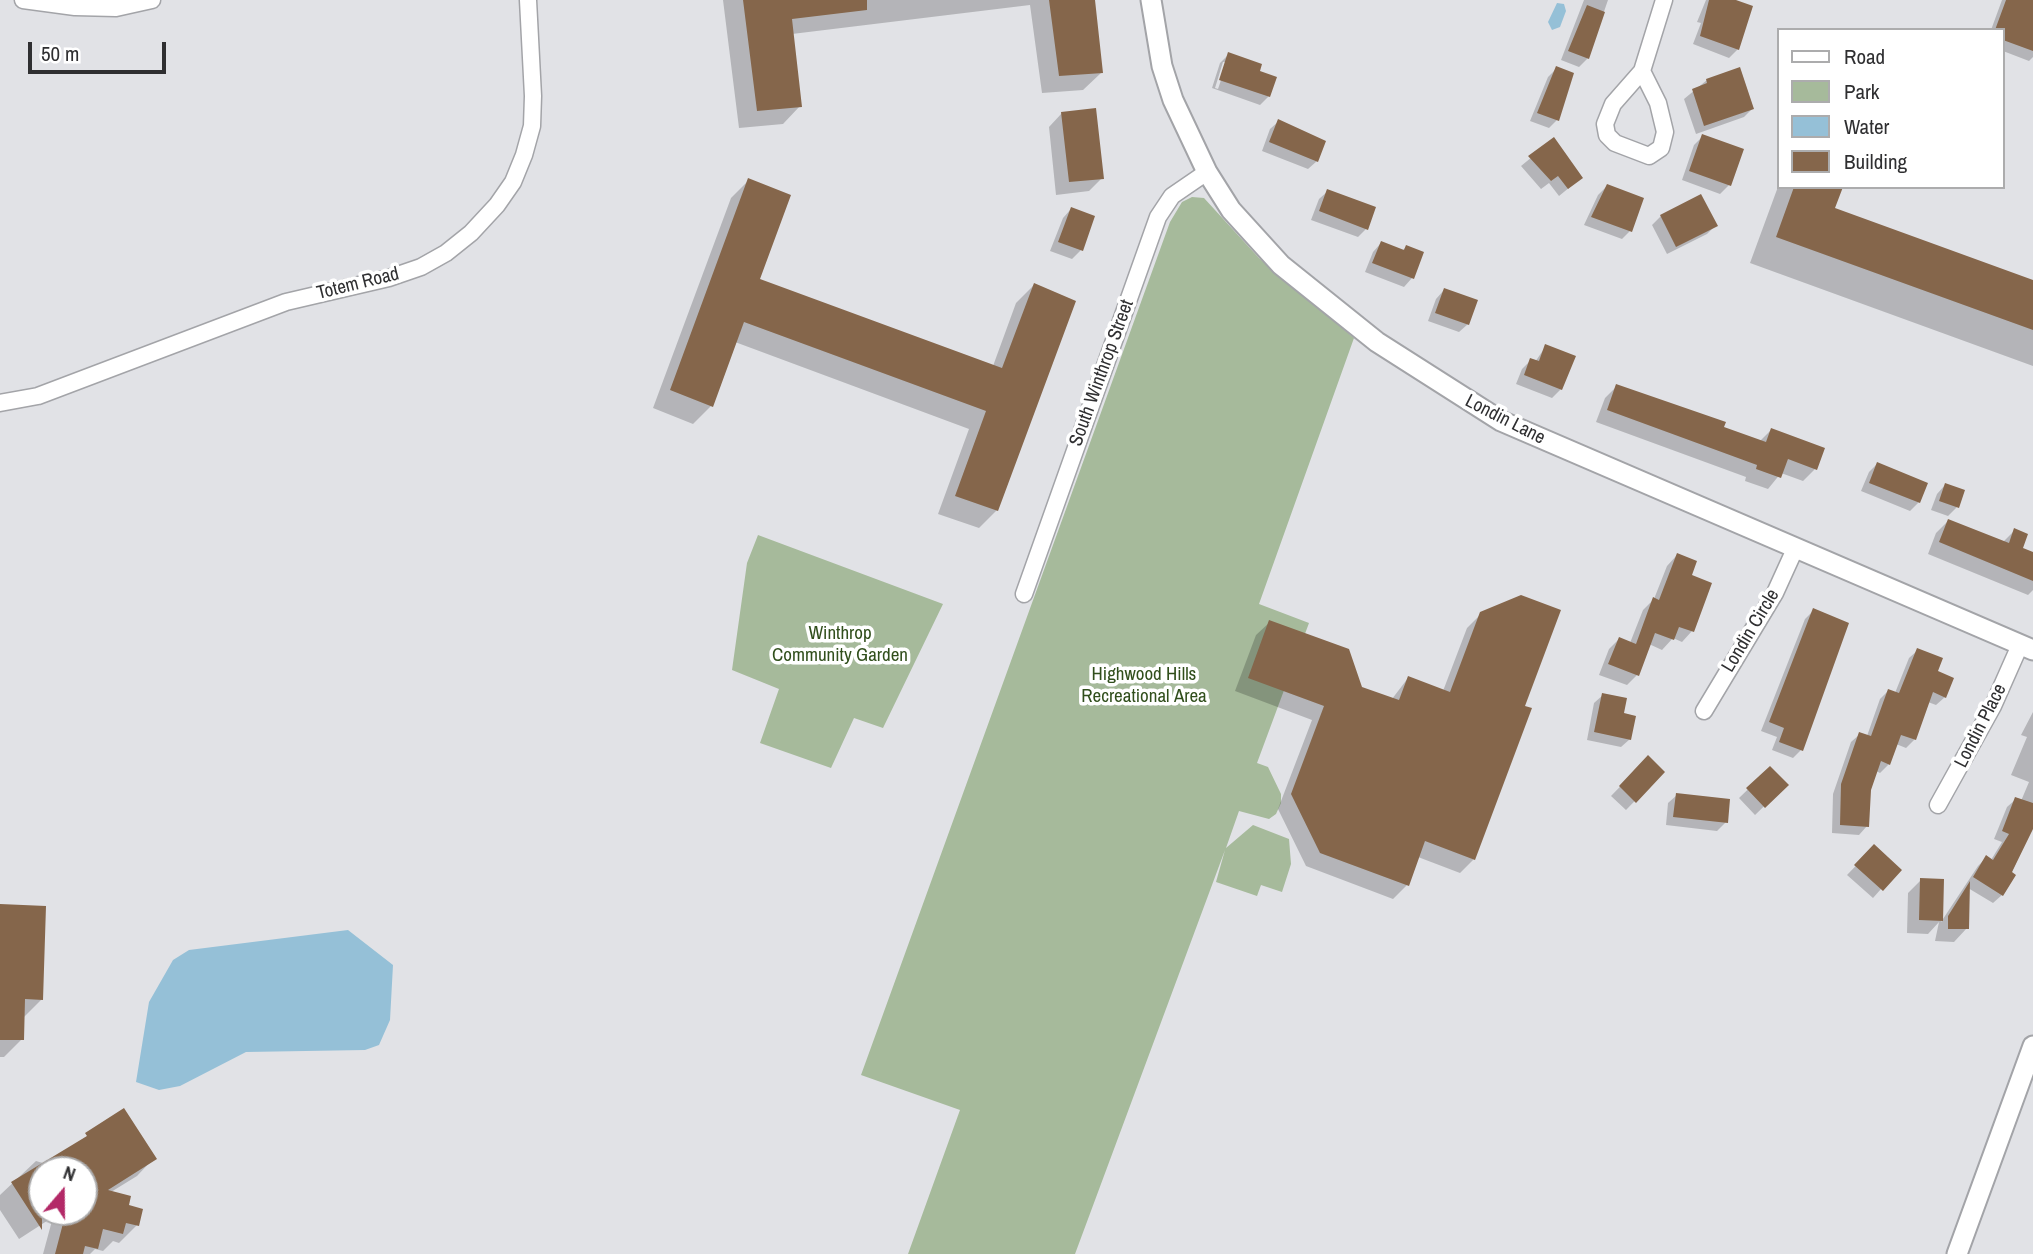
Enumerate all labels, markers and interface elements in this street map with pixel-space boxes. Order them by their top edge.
scale bar [32,28,170,72]
legend [1778,28,2005,189]
text: 50 m [41,39,79,68]
text: Road [1844,42,1885,71]
text: Park [1844,77,1879,106]
text: Water [1844,112,1889,141]
text: Building [1844,147,1907,176]
street label: Totem Road [314,263,402,305]
street label: South Winthrop Street [1065,297,1139,449]
street label: Londin Lane [1461,390,1549,450]
street label: Londin Circle [1717,585,1785,677]
park label: Winthrop Community Garden [772,623,908,667]
park label: Highwood Hills Recreational Area [1081,664,1207,708]
street label: Londin Place [1950,680,2012,772]
north arrow [28,1156,98,1226]
text: N [60,1159,79,1187]

